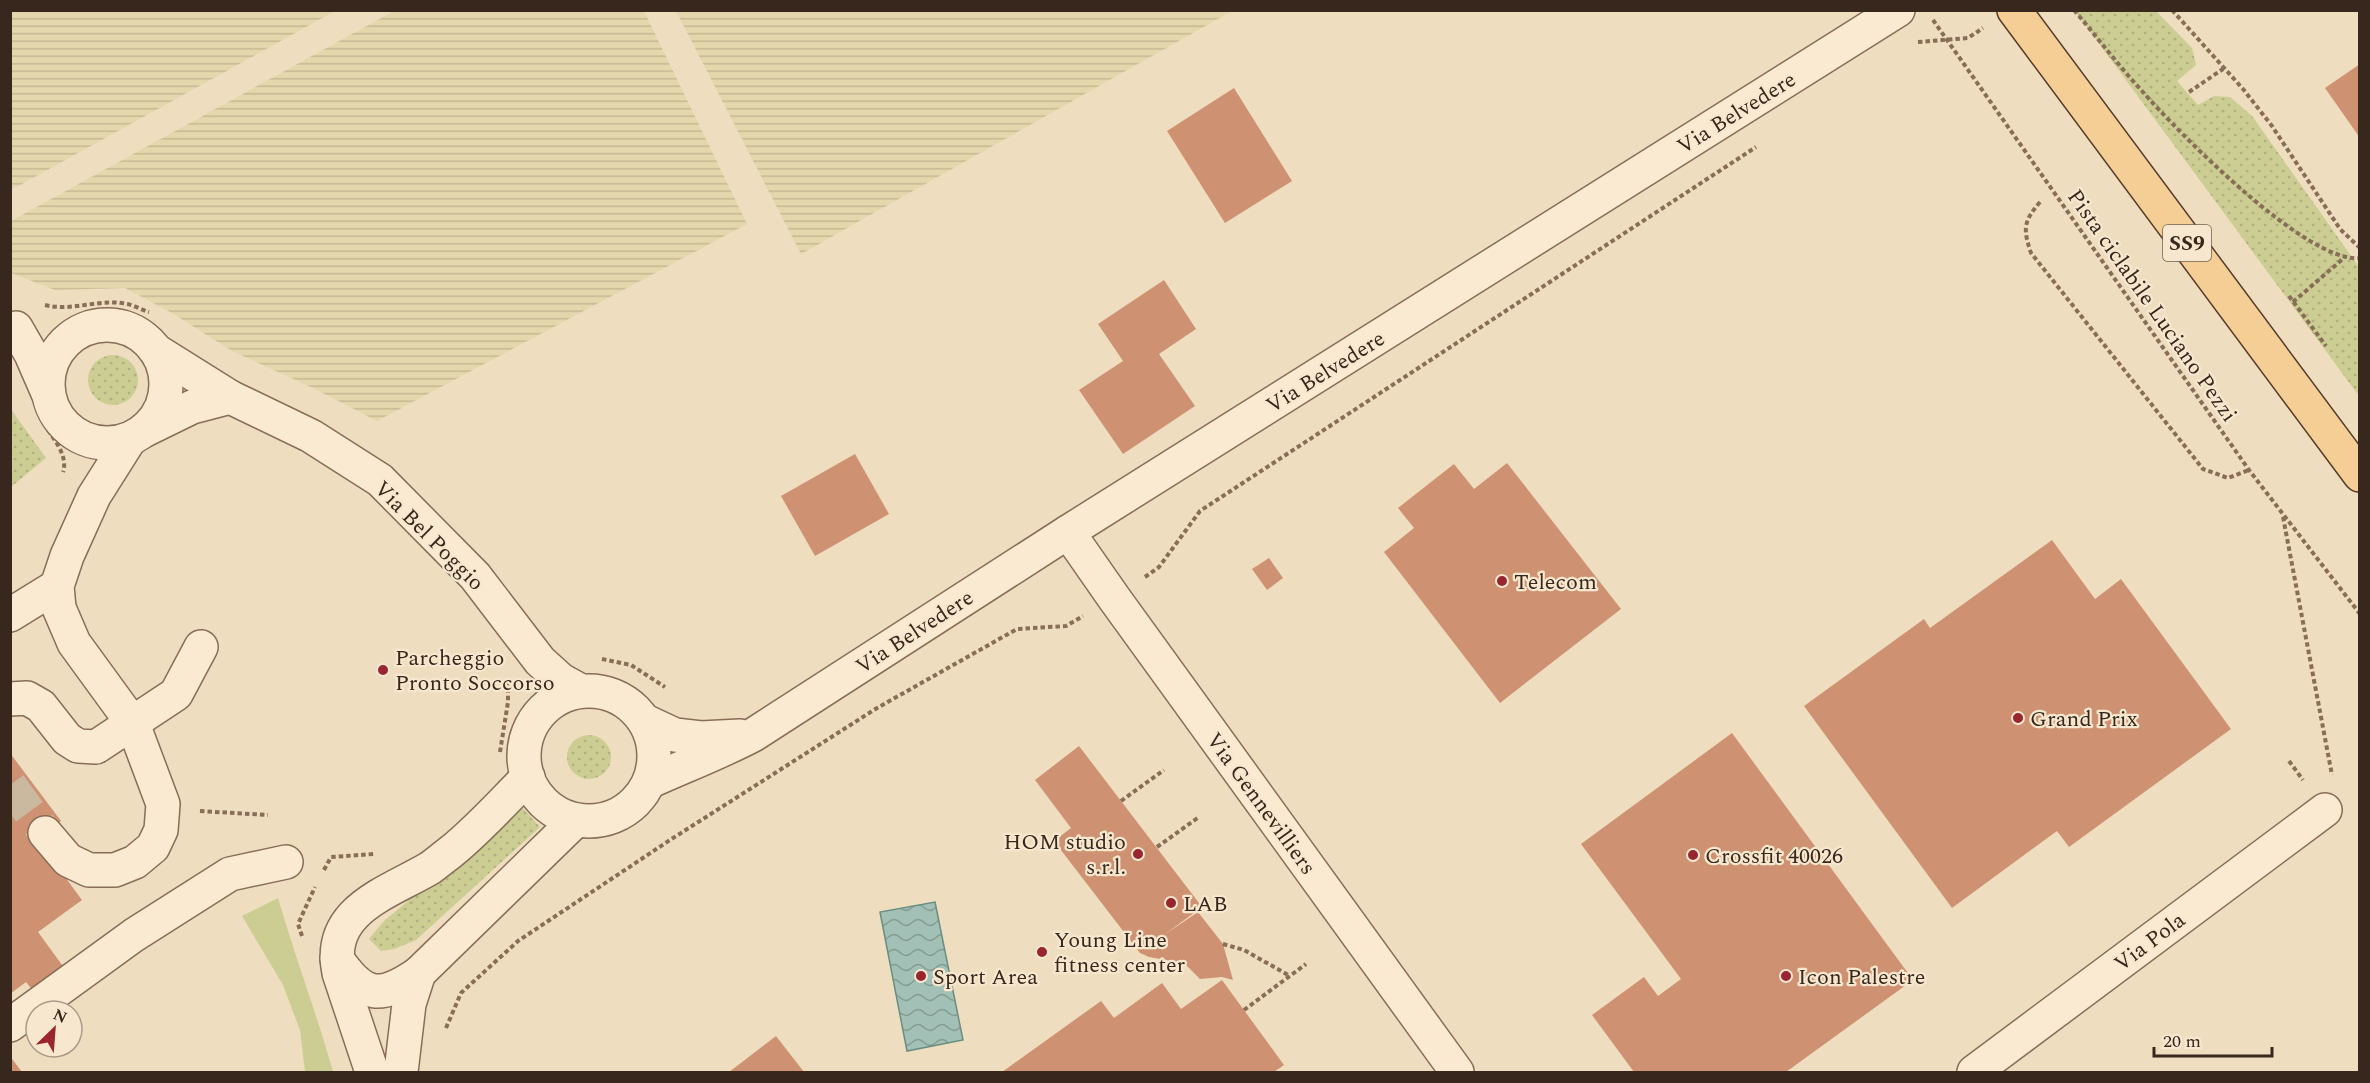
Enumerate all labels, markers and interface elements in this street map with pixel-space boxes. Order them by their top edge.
street label: Via Belvedere [1671,64,1803,163]
street label: Pista ciclabile Luciano Pezzi [2058,182,2245,429]
road number: SS9 [2163,225,2211,261]
street label: Via Belvedere [1260,323,1392,422]
street label: Via Bel Poggio [366,473,492,599]
place label: Telecom [1514,566,1597,599]
marker: Telecom [1495,574,1509,588]
street label: Via Belvedere [849,582,980,683]
place label: Parcheggio Pronto Soccorso [395,642,555,700]
marker: Parcheggio Pronto Soccorso [376,663,390,677]
place label: Grand Prix [2030,703,2138,736]
marker: Grand Prix [2011,711,2025,725]
street label: Via Gennevilliers [1198,726,1324,882]
place label: HOM studio s.r.l. [1003,826,1126,884]
place label: Crossfit 40026 [1705,840,1843,873]
marker: HOM studio s.r.l. [1131,847,1145,861]
marker: Crossfit 40026 [1686,848,1700,862]
place label: LAB [1183,888,1227,921]
marker: LAB [1164,896,1178,910]
street label: Via Pola [2107,904,2193,980]
place label: Young Line fitness center [1054,924,1186,982]
marker: Young Line fitness center [1035,945,1049,959]
place label: Sport Area [933,961,1038,994]
place label: Icon Palestre [1798,961,1925,994]
marker: Sport Area [914,969,928,983]
marker: Icon Palestre [1779,969,1793,983]
north arrow [24,999,84,1059]
text: N [49,1003,71,1030]
scale bar [2154,1020,2272,1058]
text: 20 m [2163,1028,2201,1055]

